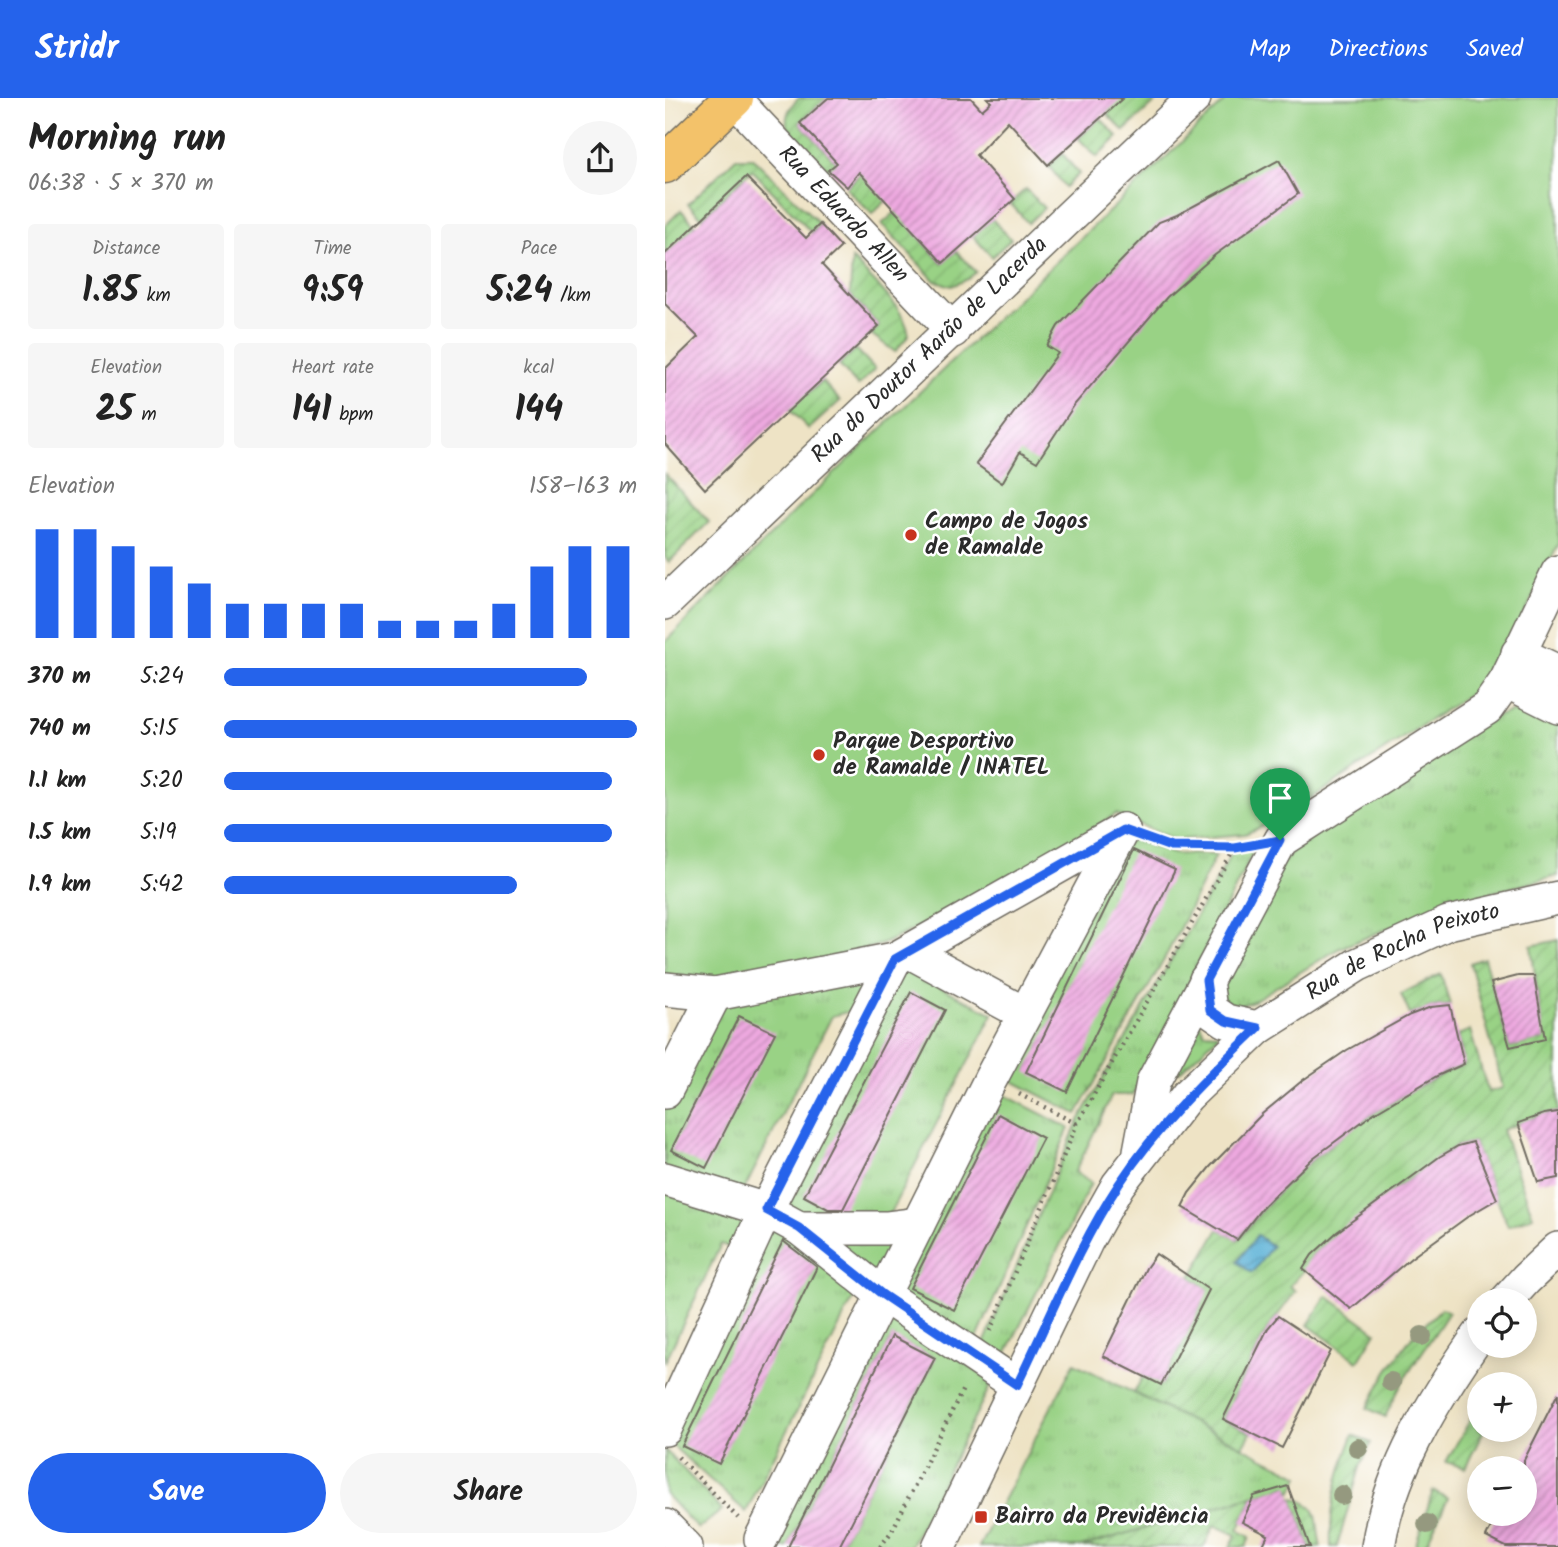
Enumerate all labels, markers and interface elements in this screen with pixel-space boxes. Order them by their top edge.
text: Stridr [35,23,118,76]
text: Map [1249,30,1291,69]
text: Directions [1329,30,1428,69]
text: Saved [1466,30,1523,69]
text: Morning run [28,110,226,170]
button: share [563,121,637,195]
street label: Rua Eduardo Allen [769,138,917,292]
text: 06:38 · 5 × 370 m [28,166,214,202]
street label: Rua do Doutor Aarão de Lacerda [803,228,1056,472]
text: Distance [92,234,160,264]
text: Time [313,234,352,264]
text: Pace [521,234,557,264]
text: 1.85 [82,264,139,320]
text: 9:59 [302,264,363,320]
text: 5:24 [487,264,553,320]
text: km [139,281,171,311]
text: /km [553,281,591,311]
text: Elevation [90,353,162,383]
text: Heart rate [291,353,374,383]
text: kcal [523,353,554,383]
text: 25 [96,383,134,439]
text: 141 [291,383,332,439]
text: 144 [514,383,563,439]
text: m [134,400,157,430]
text: bpm [332,400,374,430]
text: Elevation [28,469,115,505]
text: 158–163 m [529,469,637,505]
place label: Campo de Jogos de Ramalde [925,504,1088,566]
marker: Campo de Jogos de Ramalde [903,527,919,543]
text: 370 m [28,659,91,695]
text: 5:24 [140,659,184,695]
text: 740 m [28,711,91,747]
text: 5:15 [140,711,178,747]
place label: Parque Desportivo de Ramalde / INATEL [833,724,1049,786]
marker: Parque Desportivo de Ramalde / INATEL [811,747,827,763]
text: 1.1 km [28,763,86,799]
text: 5:20 [140,763,183,799]
pin [1250,768,1310,840]
icon: arrive [1261,779,1299,817]
text: 1.5 km [28,815,91,851]
text: 5:19 [140,815,176,851]
text: 1.9 km [28,867,91,903]
text: 5:42 [140,867,184,903]
street label: Rua de Rocha Peixoto [1299,894,1503,1011]
map controls [1467,1288,1537,1526]
button: locate [1467,1288,1537,1358]
button: + [1467,1372,1537,1442]
button: Save [28,1453,326,1533]
button: Share [340,1453,637,1533]
button: − [1467,1456,1537,1526]
place label: Bairro da Previdência [995,1499,1209,1535]
marker: Bairro da Previdência [973,1509,989,1525]

